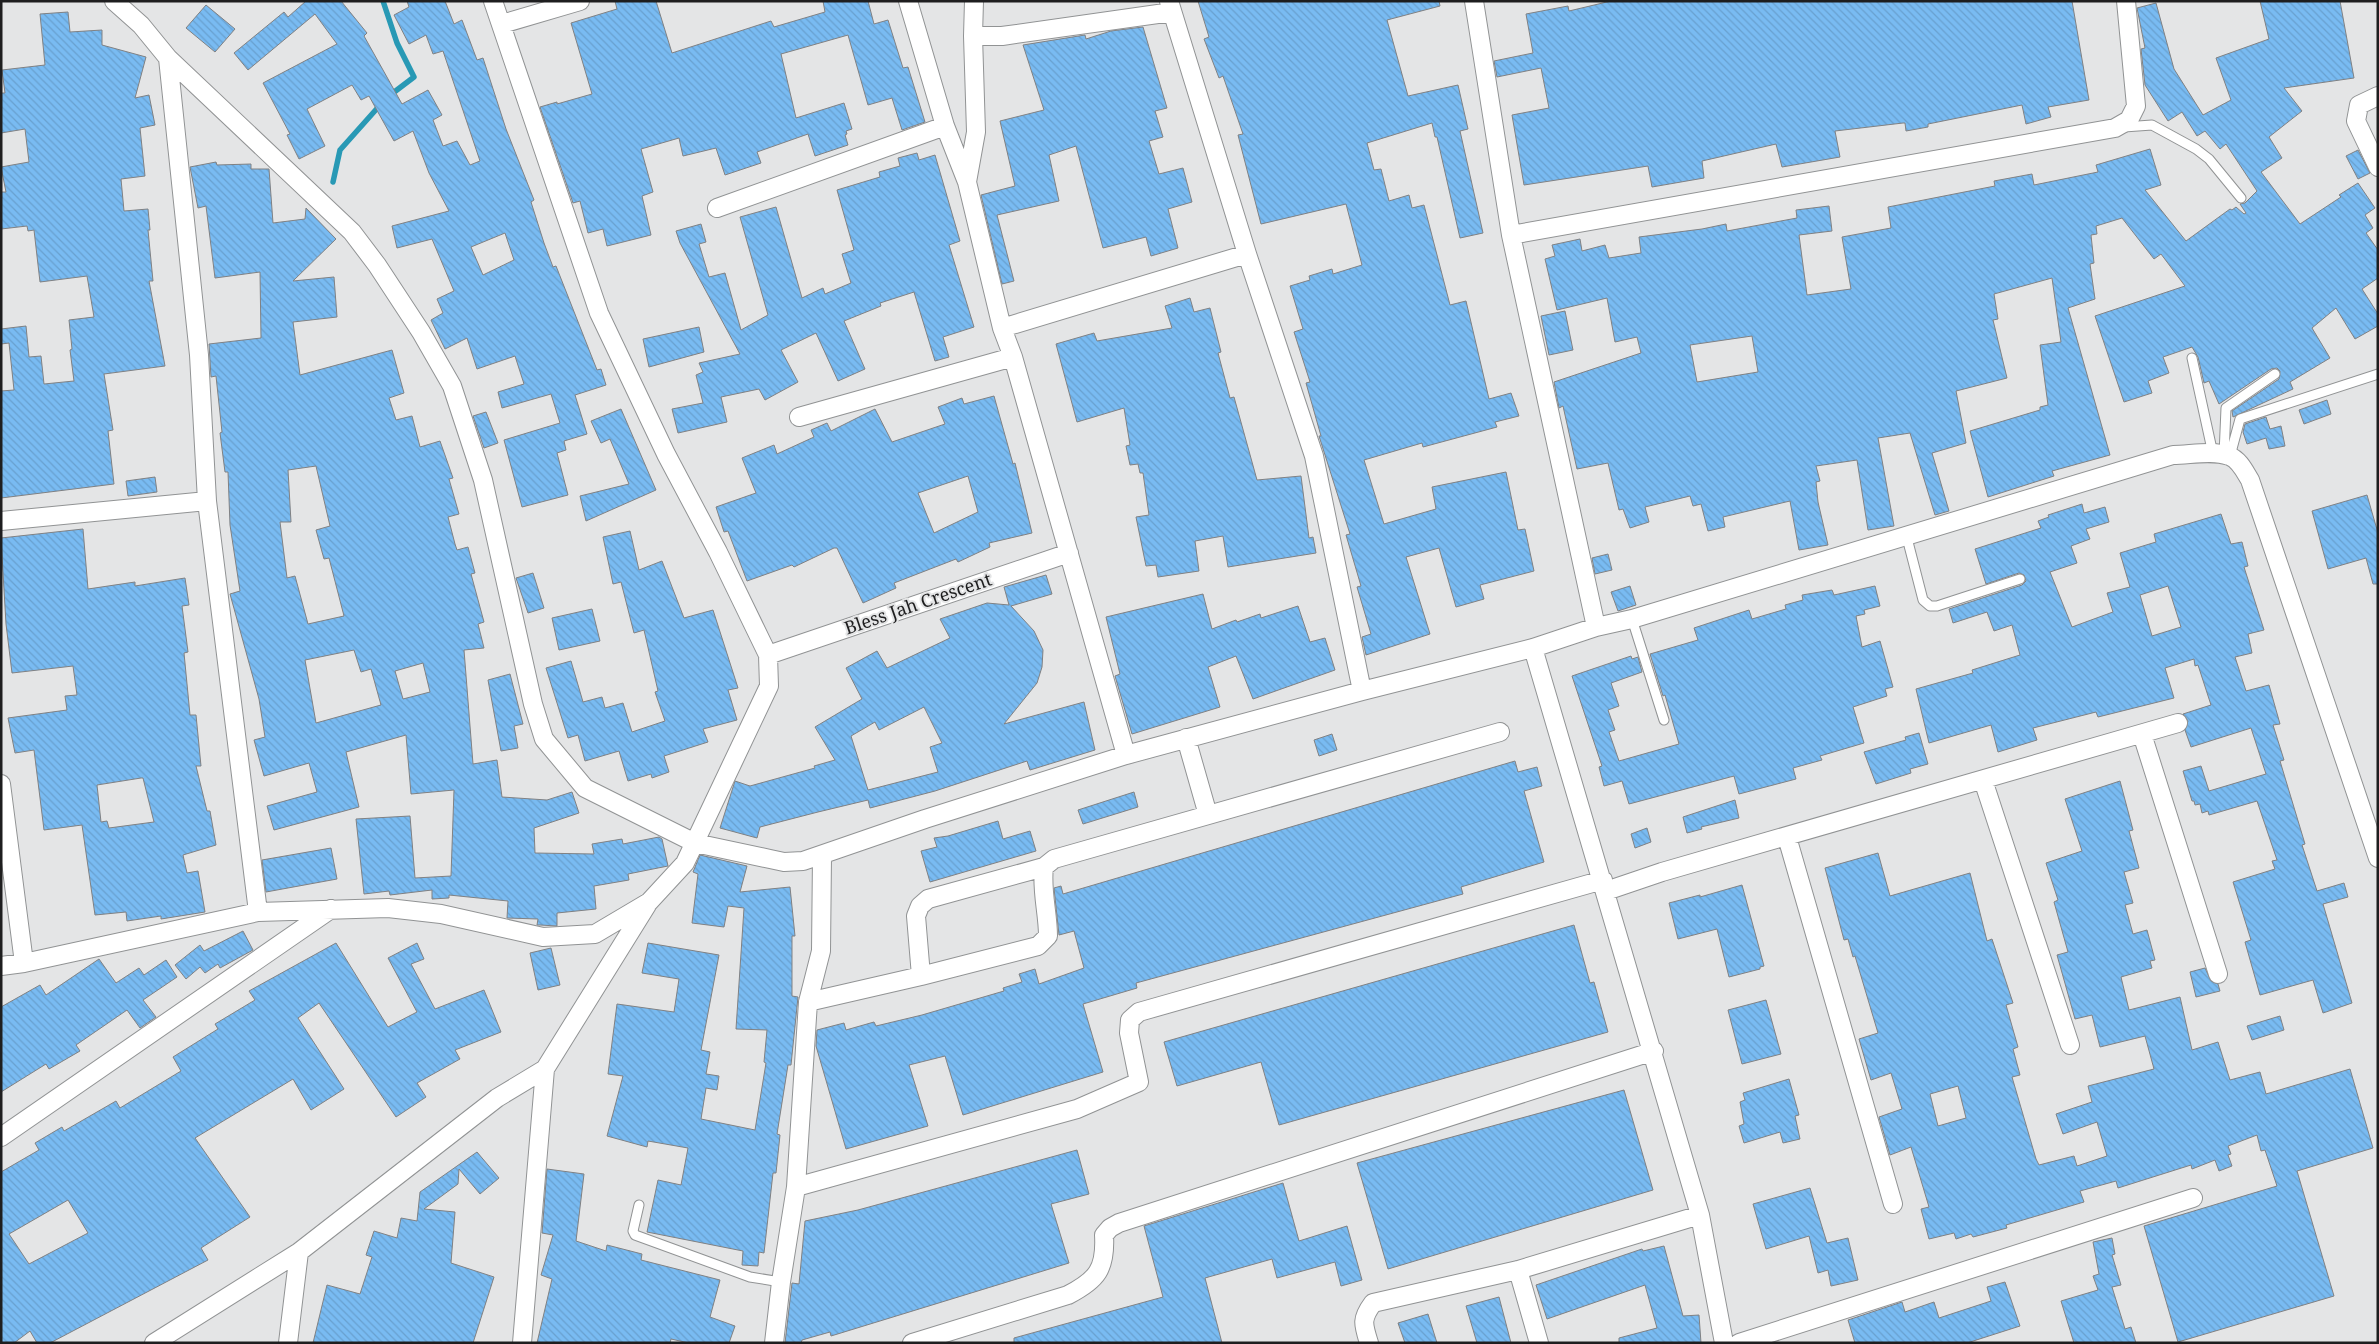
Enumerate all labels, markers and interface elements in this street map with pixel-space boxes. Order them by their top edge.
street label: Bless Jah Crescent [841,567,995,640]

